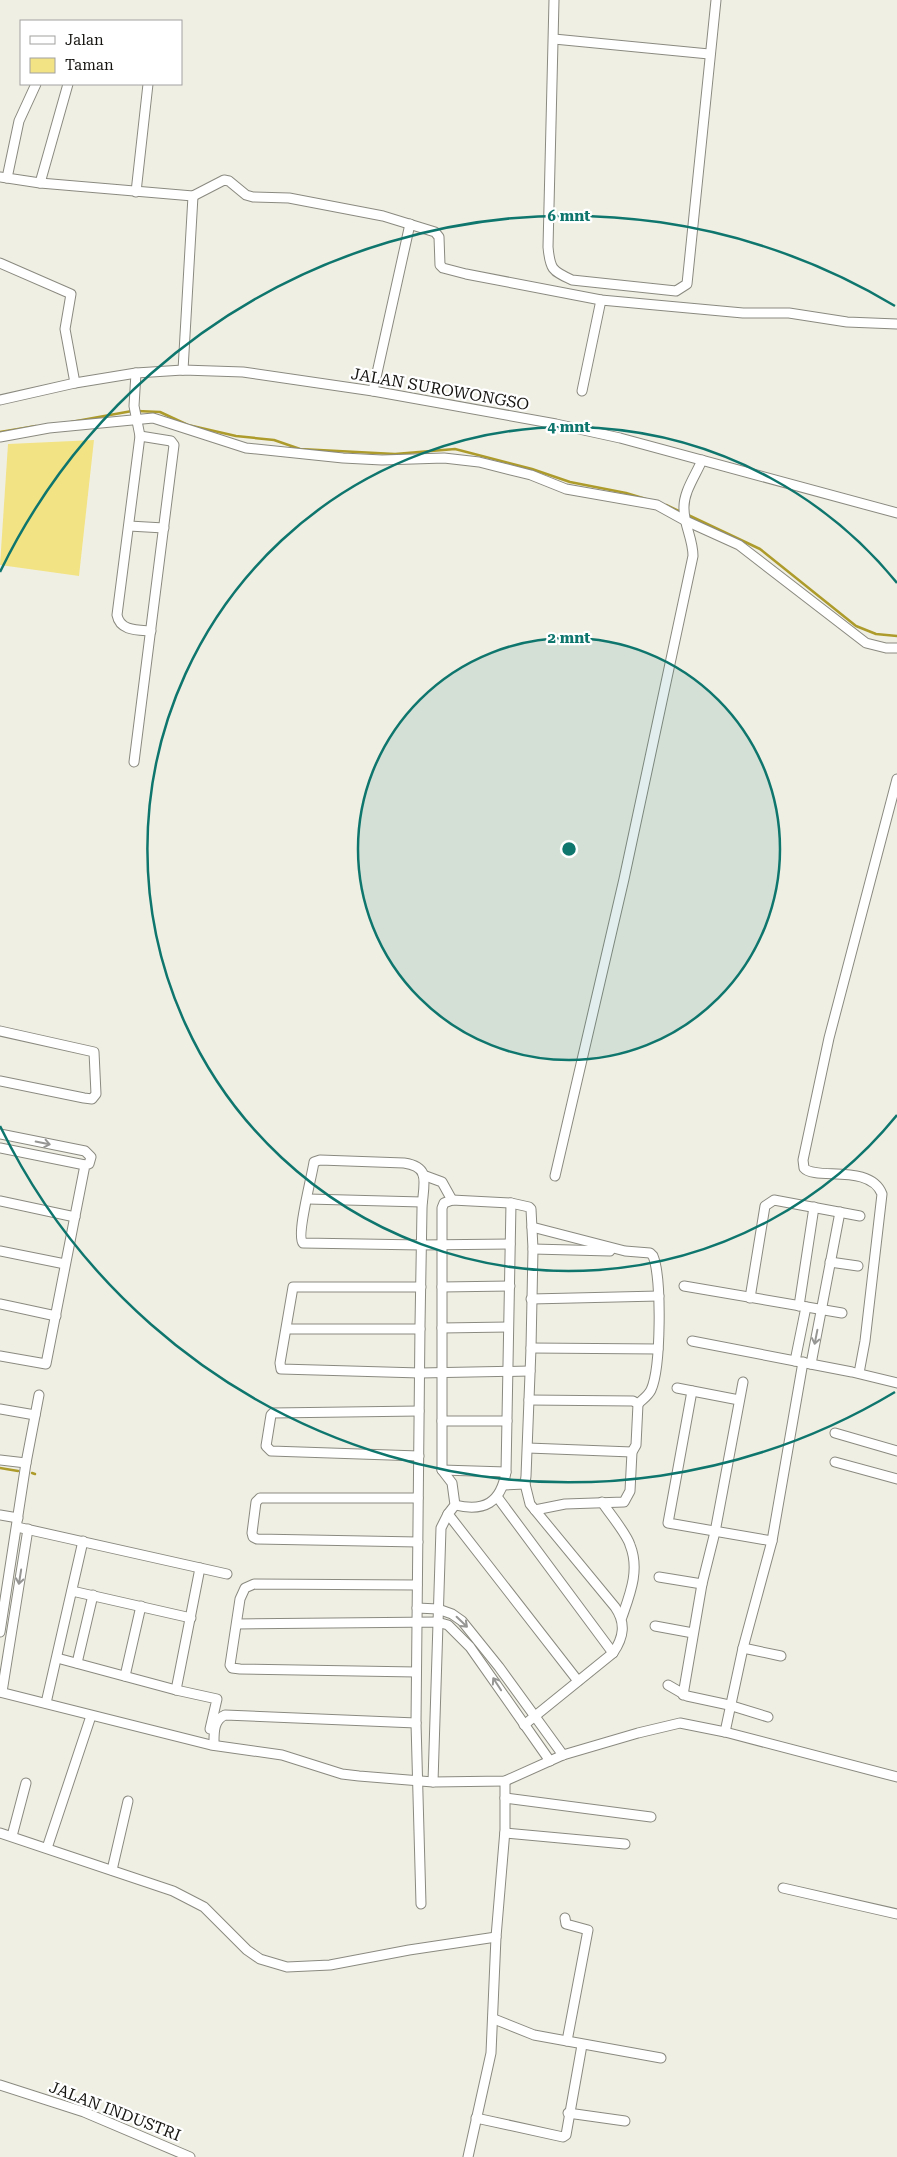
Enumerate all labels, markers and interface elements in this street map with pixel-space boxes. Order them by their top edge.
legend [20,20,182,85]
text: Jalan [65,31,104,49]
text: Taman [65,56,114,74]
text: 6 mnt [548,207,590,225]
street label: JALAN SUROWONGSO [349,364,531,414]
text: 4 mnt [548,418,590,436]
text: 2 mnt [548,629,590,647]
centre of rings [560,840,578,858]
one-way arrow [34,1138,50,1148]
one-way arrow [810,1328,820,1344]
one-way arrow [15,1569,25,1585]
one-way arrow [455,1616,468,1628]
one-way arrow [492,1677,502,1691]
street label: JALAN INDUSTRI [47,2077,183,2145]

